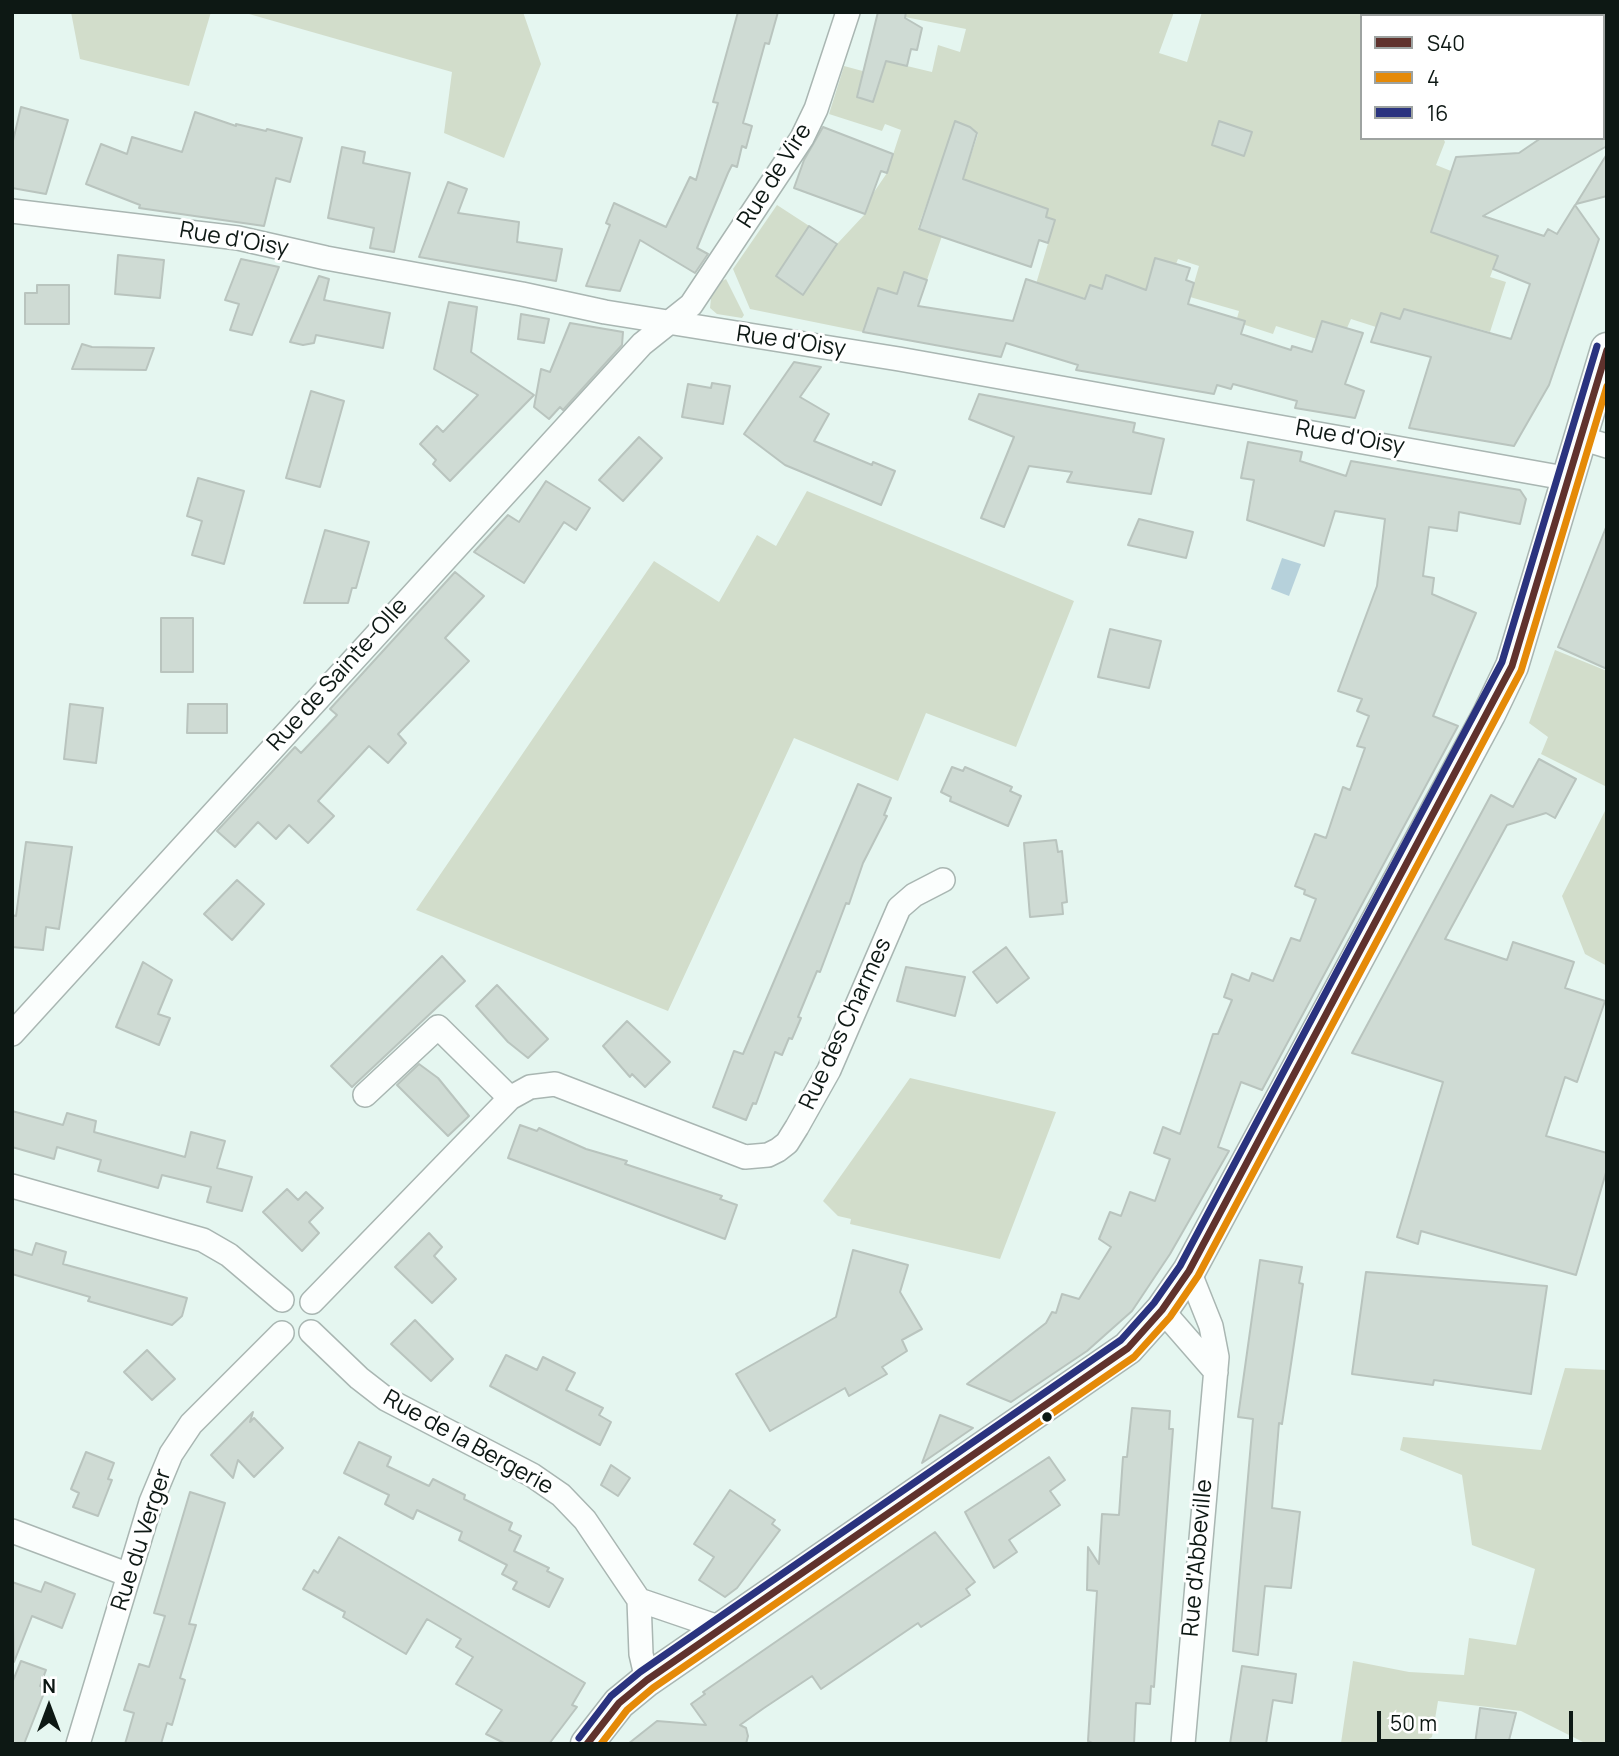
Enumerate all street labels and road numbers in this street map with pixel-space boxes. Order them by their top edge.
street label: Rue de Vire [732,119,818,233]
street label: Rue d'Oisy [177,217,291,263]
street label: Rue d'Oisy [734,321,848,363]
street label: Rue d'Oisy [1293,415,1407,461]
street label: Rue de Sainte-Olle [262,593,414,757]
street label: Rue des Charmes [794,934,898,1114]
street label: Rue de la Bergerie [378,1385,558,1501]
street label: Rue du Verger [106,1466,178,1614]
street label: Rue d'Abbeville [1177,1478,1219,1638]

